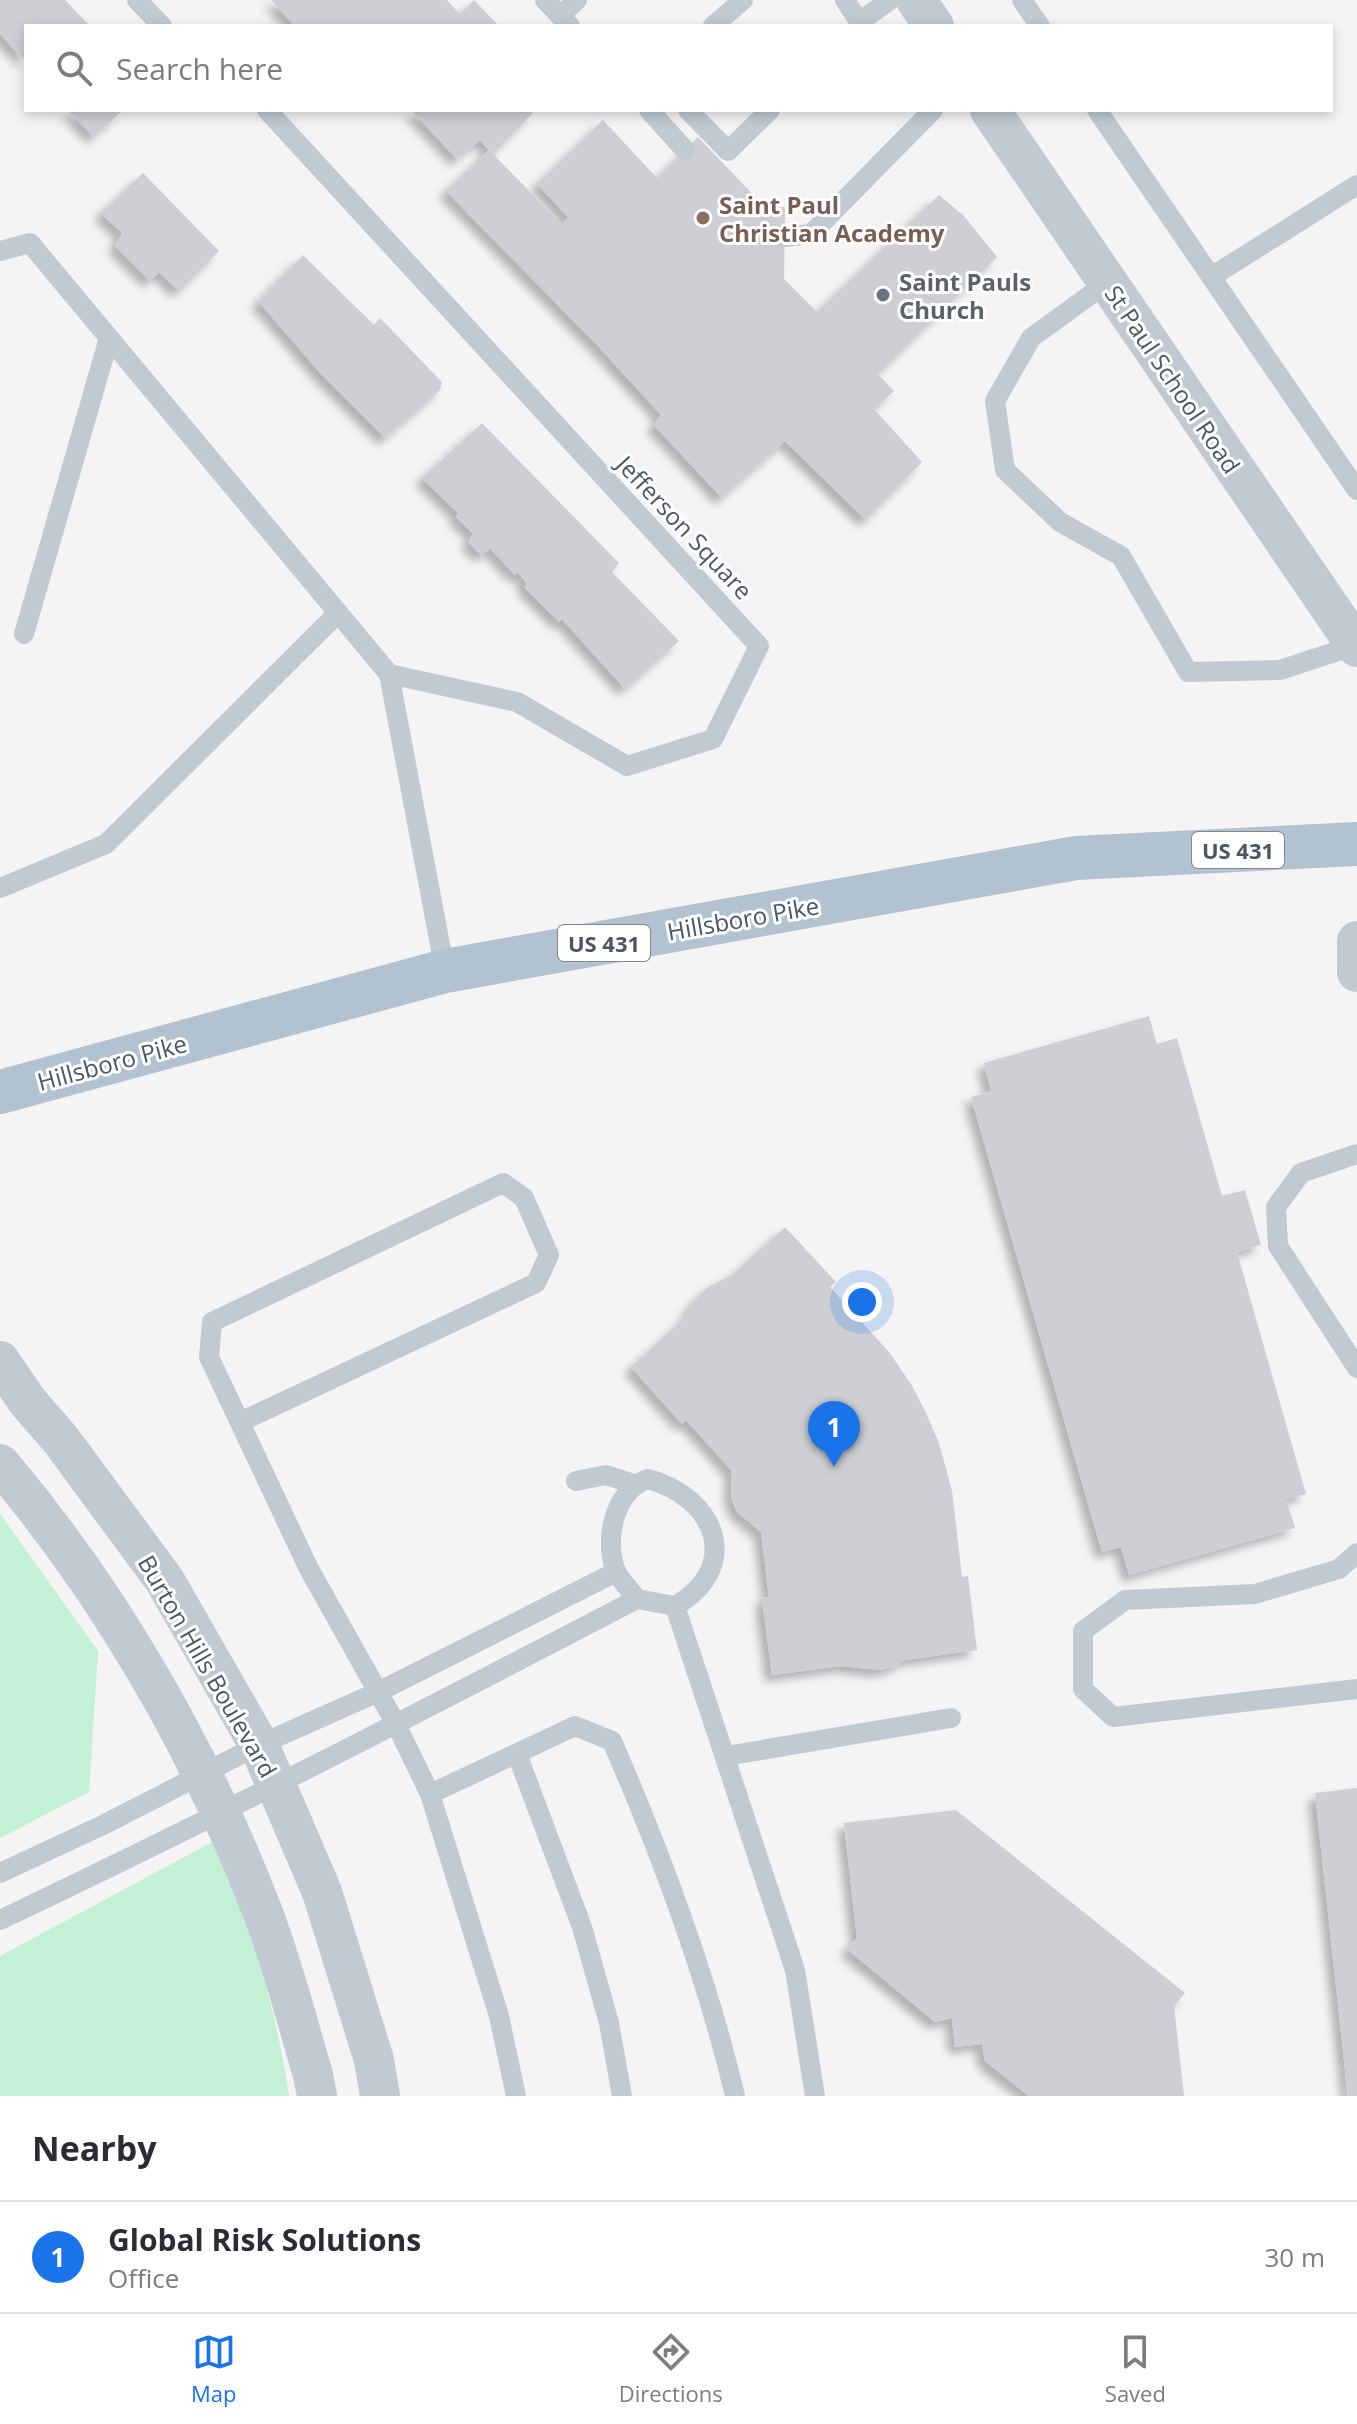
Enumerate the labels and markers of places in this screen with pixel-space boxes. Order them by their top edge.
place label: Saint Paul Christian Academy [719,188,945,249]
marker: Saint Paul Christian Academy [694,209,712,227]
place label: Saint Pauls Church [899,265,1031,326]
marker: Saint Pauls Church [874,286,892,304]
pin: 1 [808,1401,860,1467]

